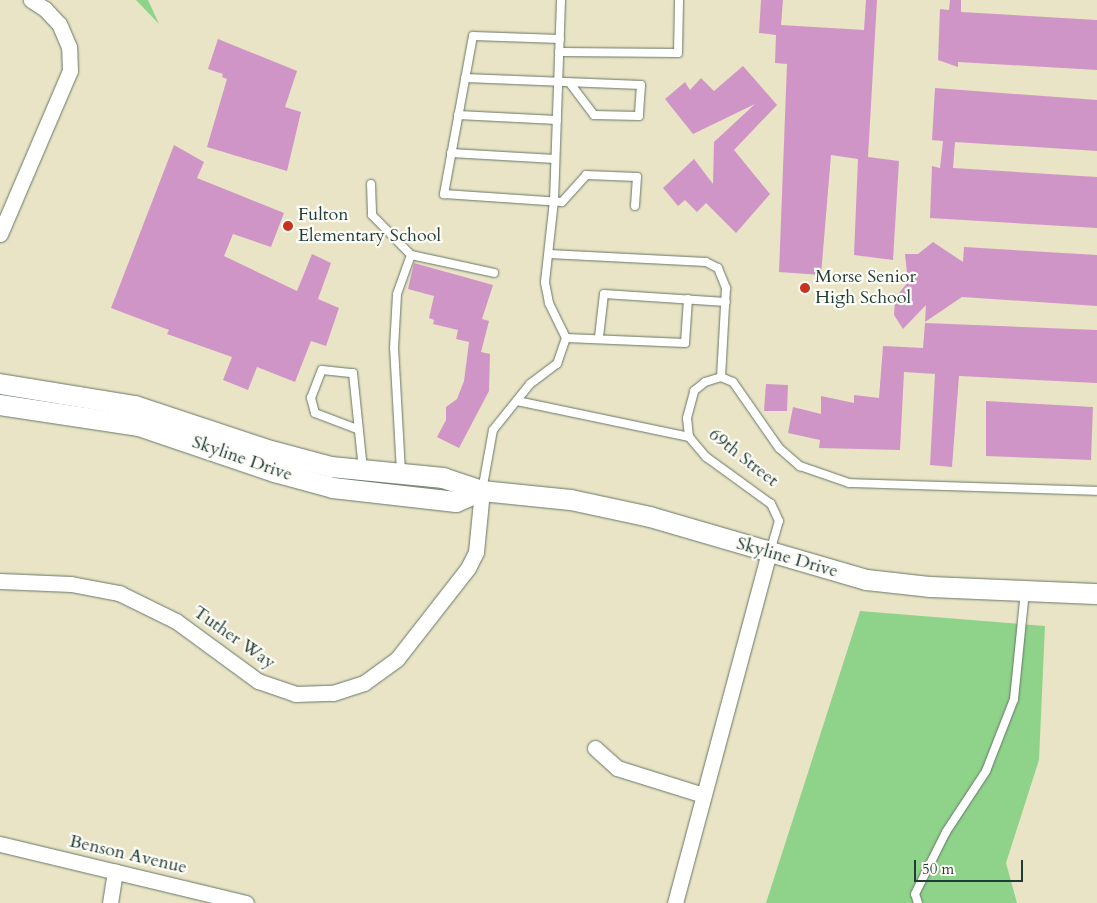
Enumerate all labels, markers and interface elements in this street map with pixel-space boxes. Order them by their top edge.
place label: Fulton Elementary School [298,205,441,248]
marker: Fulton Elementary School [282,220,294,232]
place label: Morse Senior High School [815,267,916,310]
marker: Morse Senior High School [799,282,811,294]
street label: 69th Street [704,424,782,492]
street label: Skyline Drive [189,432,295,486]
street label: Skyline Drive [734,533,840,583]
street label: Tuther Way [189,602,279,674]
street label: Benson Avenue [67,831,189,879]
scale bar [917,850,1026,882]
text: 50 m [922,859,954,879]

